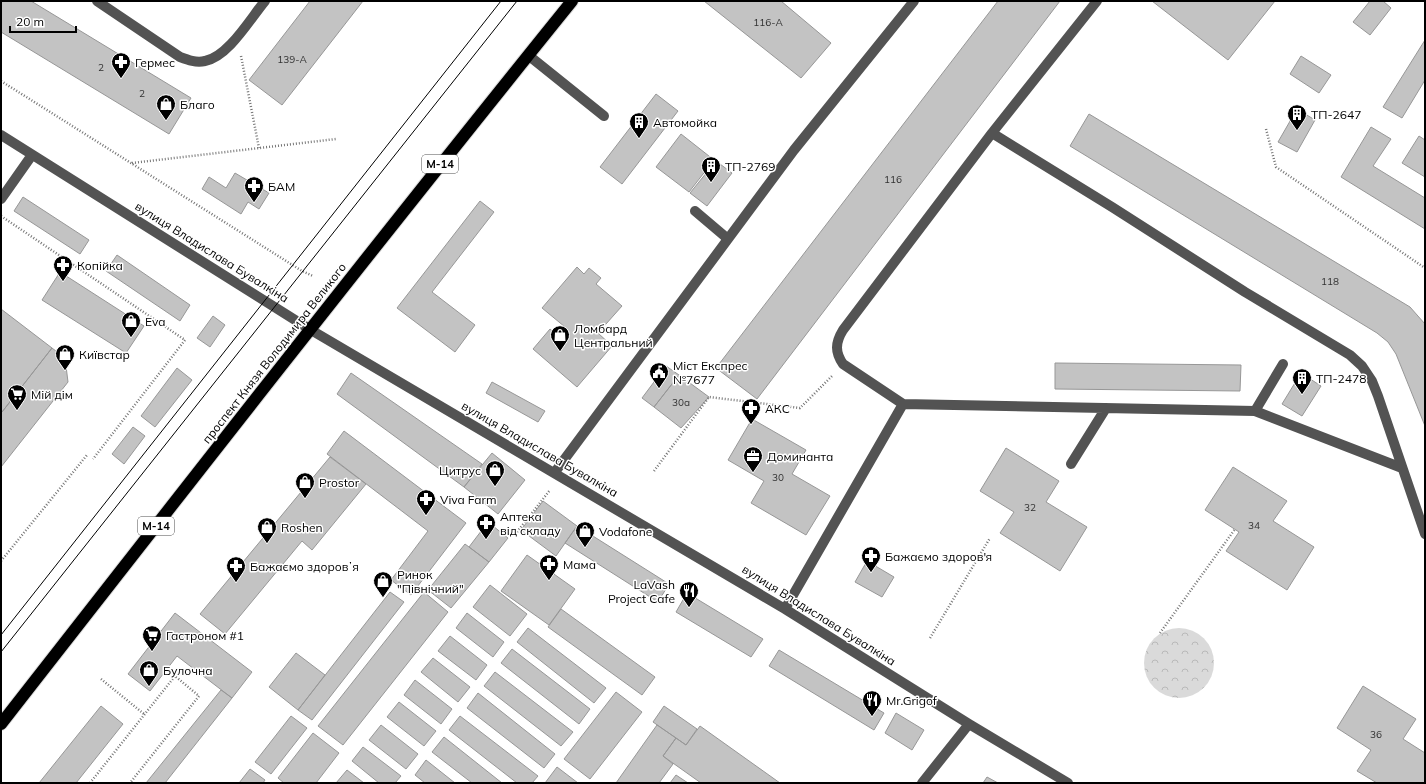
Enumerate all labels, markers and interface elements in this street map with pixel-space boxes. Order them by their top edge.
scale bar [10,8,76,34]
text: 20 m [16,14,44,29]
house number: 116-А [753,16,783,29]
pharmacy icon: Гермес [110,51,132,79]
house number: 139-А [277,53,307,66]
place label: Гермес [135,55,175,70]
house number: 2 [98,61,104,74]
house number: 2 [139,87,145,100]
shop icon: Благо [155,93,177,121]
place label: Благо [180,97,215,112]
building icon: ТП-2647 [1286,103,1308,131]
place label: ТП-2647 [1311,107,1361,122]
building icon: Автомойка [628,111,650,139]
place label: Автомойка [653,115,717,130]
road number: М-14 [422,155,458,173]
building icon: ТП-2769 [700,155,722,183]
place label: ТП-2769 [725,159,775,174]
house number: 116 [884,173,902,186]
pharmacy icon: БАМ [243,175,265,203]
place label: БАМ [268,179,295,194]
street label: вулиця Владислава Бувалкіна [132,198,292,306]
pharmacy icon: Копійка [52,254,74,282]
place label: Копійка [77,258,123,273]
street label: проспект Князя Володимира Великого [199,260,349,446]
house number: 118 [1321,275,1339,288]
shop icon: Eva [120,310,142,338]
place label: Eva [145,314,165,329]
place label: Ломбард Центральний [574,321,653,350]
shop icon: Ломбард Центральний [549,324,571,352]
shop icon: Київстар [54,343,76,371]
place label: Київстар [79,347,130,362]
place label: Міст Експрес №7677 [673,358,748,387]
public building icon: Міст Експрес №7677 [648,361,670,389]
building icon: ТП-2478 [1291,367,1313,395]
place label: ТП-2478 [1316,371,1366,386]
supermarket icon: Мій дім [6,383,28,411]
place label: Мій дім [31,387,73,402]
house number: 30а [672,396,690,409]
pharmacy icon: АКС [740,397,762,425]
street label: вулиця Владислава Бувалкіна [459,398,621,500]
place label: АКС [765,401,790,416]
office icon: Доминанта [742,445,764,473]
place label: Доминанта [767,449,833,464]
shop icon: Цитрус [484,459,506,487]
place label: Цитрус [439,463,481,478]
shop icon: Prostor [294,471,316,499]
house number: 30 [772,471,784,484]
place label: Prostor [319,475,360,490]
pharmacy icon: Viva Farm [415,488,437,516]
place label: Viva Farm [440,492,496,507]
house number: 32 [1024,501,1036,514]
place label: Аптека від складу [500,509,561,538]
pharmacy icon: Аптека від складу [475,512,497,540]
shop icon: Roshen [256,516,278,544]
road number: М-14 [138,517,174,535]
house number: 34 [1248,519,1260,532]
place label: Roshen [281,520,323,535]
shop icon: Vodafone [574,520,596,548]
place label: Vodafone [599,524,652,539]
pharmacy icon: Бажаємо здоров'я [860,545,882,573]
place label: Бажаємо здоров'я [885,549,992,564]
pharmacy icon: Мама [538,553,560,581]
pharmacy icon: Бажаємо здоровʼя [225,555,247,583]
place label: Мама [563,557,596,572]
place label: Бажаємо здоровʼя [250,559,359,574]
street label: вулиця Владислава Бувалкіна [739,561,899,669]
place label: Ринок "Північний" [397,567,464,596]
shop icon: Ринок "Північний" [372,570,394,598]
place label: LaVash Project Cafe [608,577,675,606]
restaurant icon: LaVash Project Cafe [678,580,700,608]
supermarket icon: Гастроном #1 [141,624,163,652]
place label: Гастроном #1 [166,628,244,643]
shop icon: Булочна [138,659,160,687]
place label: Булочна [163,663,213,678]
restaurant icon: Mr.Grigof [861,689,883,717]
place label: Mr.Grigof [886,693,938,708]
house number: 36 [1370,728,1382,741]

